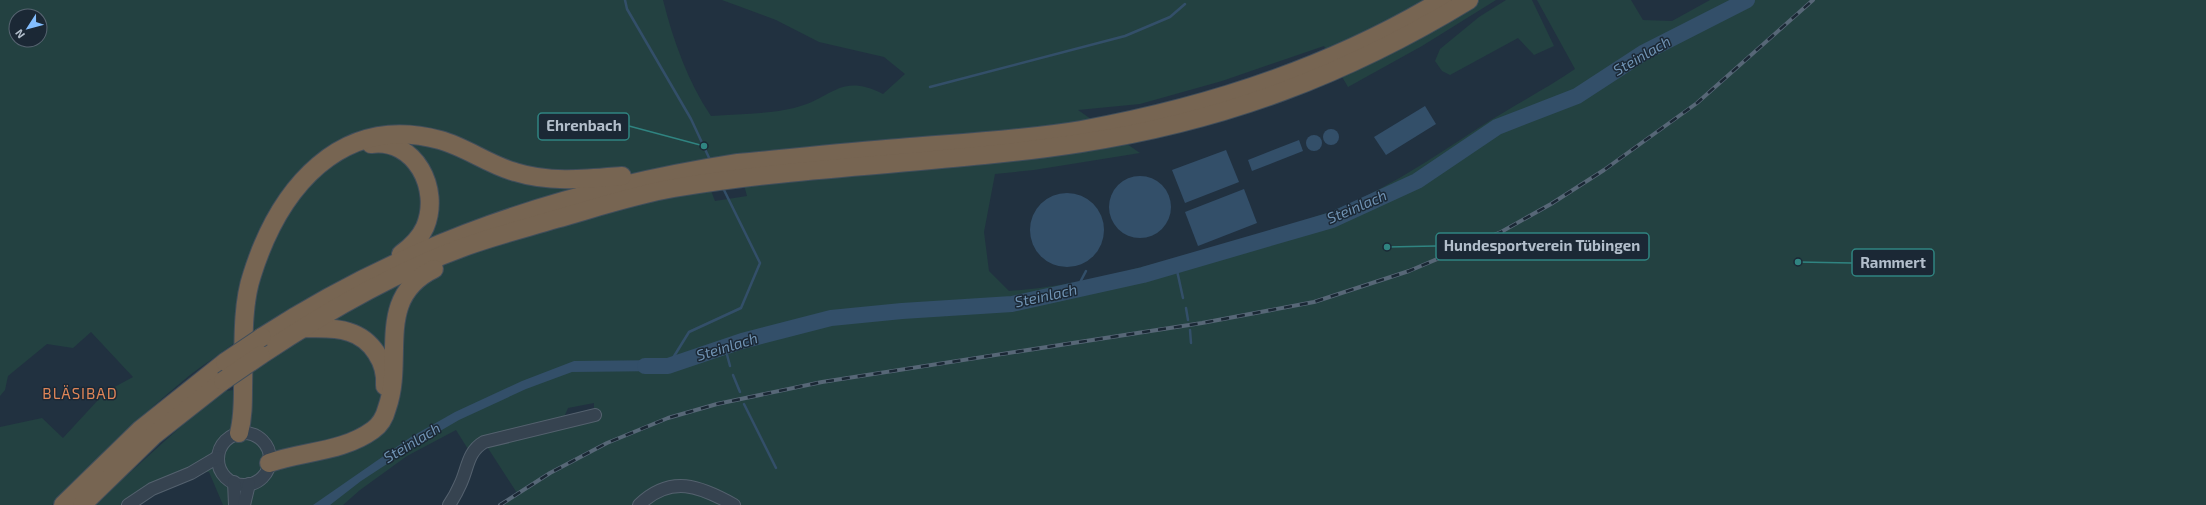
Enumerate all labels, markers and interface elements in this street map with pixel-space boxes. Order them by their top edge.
north arrow [8,8,48,48]
text: N [12,27,27,41]
water label: Steinlach [1610,32,1673,79]
callout: Ehrenbach [538,113,629,140]
text: Ehrenbach [546,116,622,134]
water label: Steinlach [1324,185,1389,227]
callout: Hundesportverein Tübingen [1436,233,1649,260]
text: Hundesportverein Tübingen [1444,236,1640,254]
callout: Rammert [1852,249,1934,276]
text: Rammert [1860,253,1926,271]
water label: Steinlach [1013,280,1079,310]
water label: Steinlach [694,328,760,364]
district label: BLÄSIBAD [42,384,118,402]
water label: Steinlach [380,418,443,466]

